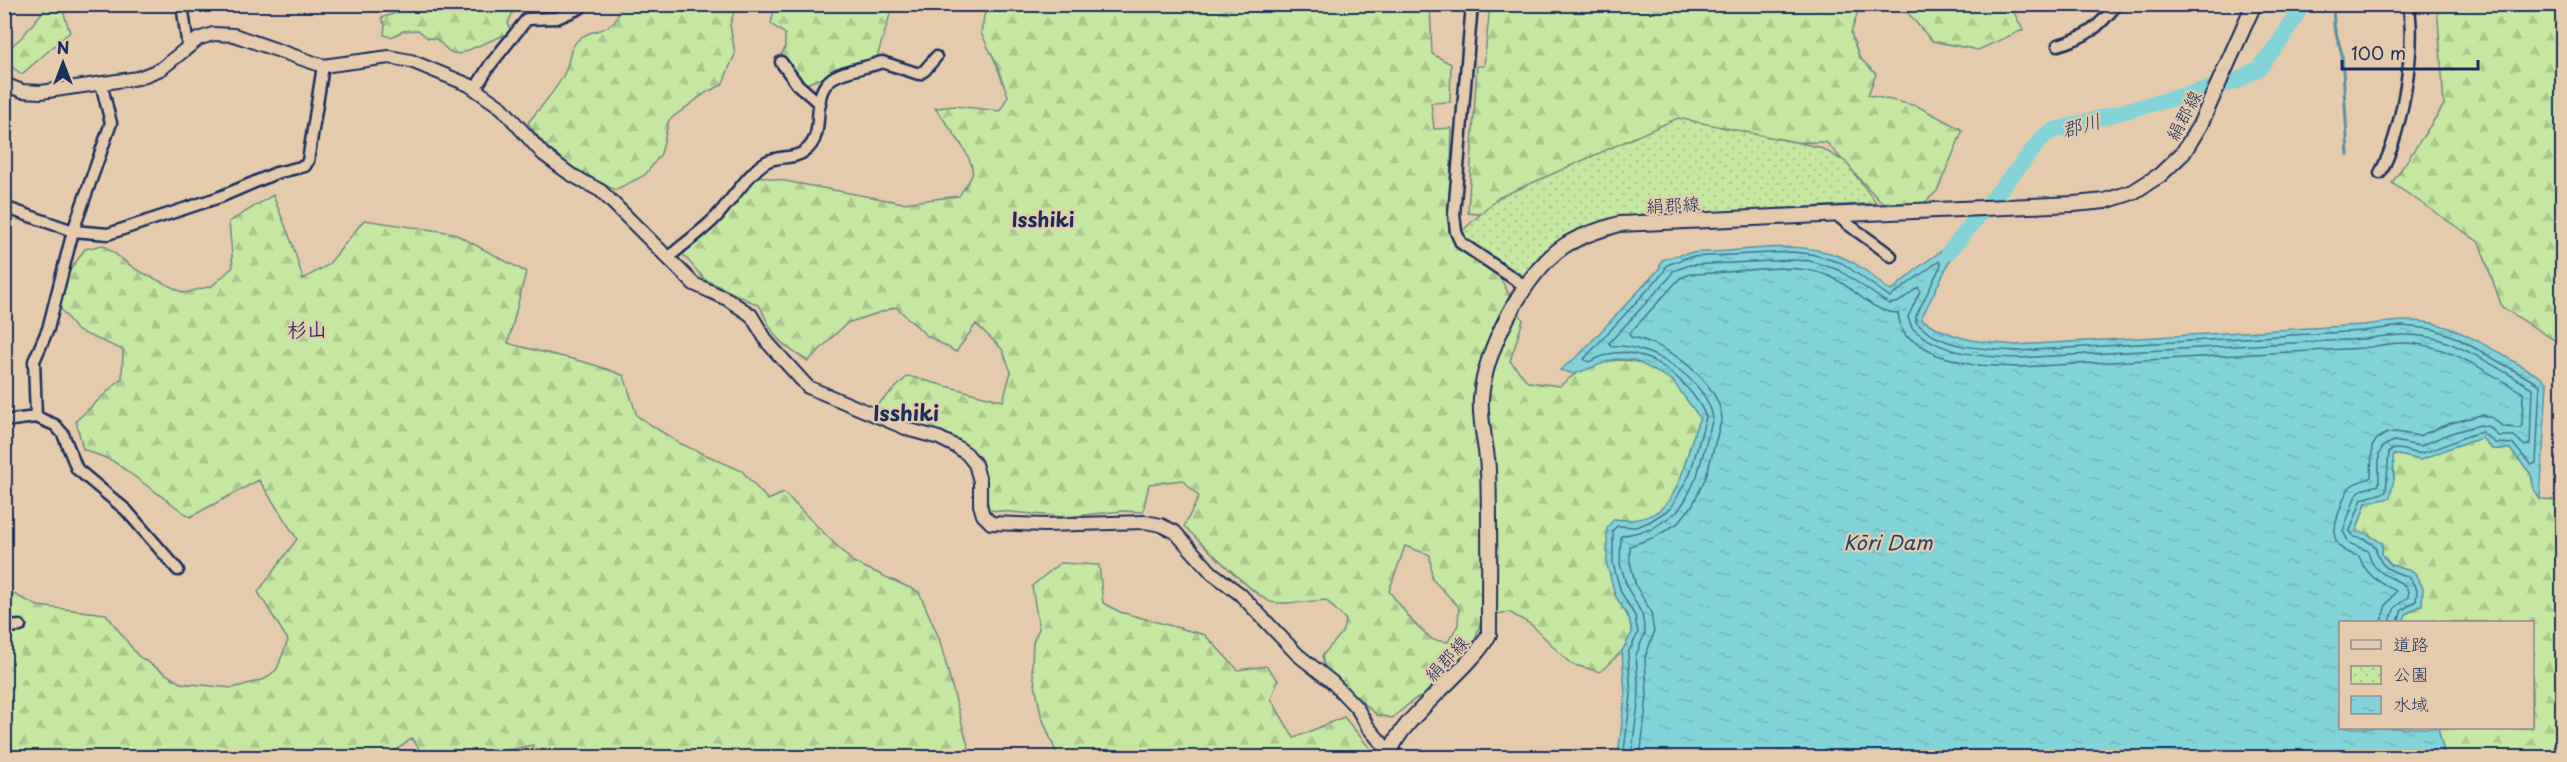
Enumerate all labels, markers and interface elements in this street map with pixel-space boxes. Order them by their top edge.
north arrow [33,33,93,93]
scale bar [2342,33,2478,71]
text: N [57,35,69,59]
text: 100 m [2351,39,2406,66]
street label: 絹郡線 [2158,85,2208,145]
water label: 郡川 [2058,105,2104,145]
street label: 絹郡線 [1645,189,1701,219]
district label: Isshiki [1011,204,1075,234]
district label: 杉山 [287,314,327,344]
district label: Isshiki [873,396,939,428]
water label: Kōri Dam [1844,527,1933,557]
legend [2339,621,2534,729]
street label: 絹郡線 [1418,629,1474,687]
text: 道路 [2393,630,2429,657]
text: 公園 [2393,660,2429,687]
text: 水域 [2393,690,2429,717]

